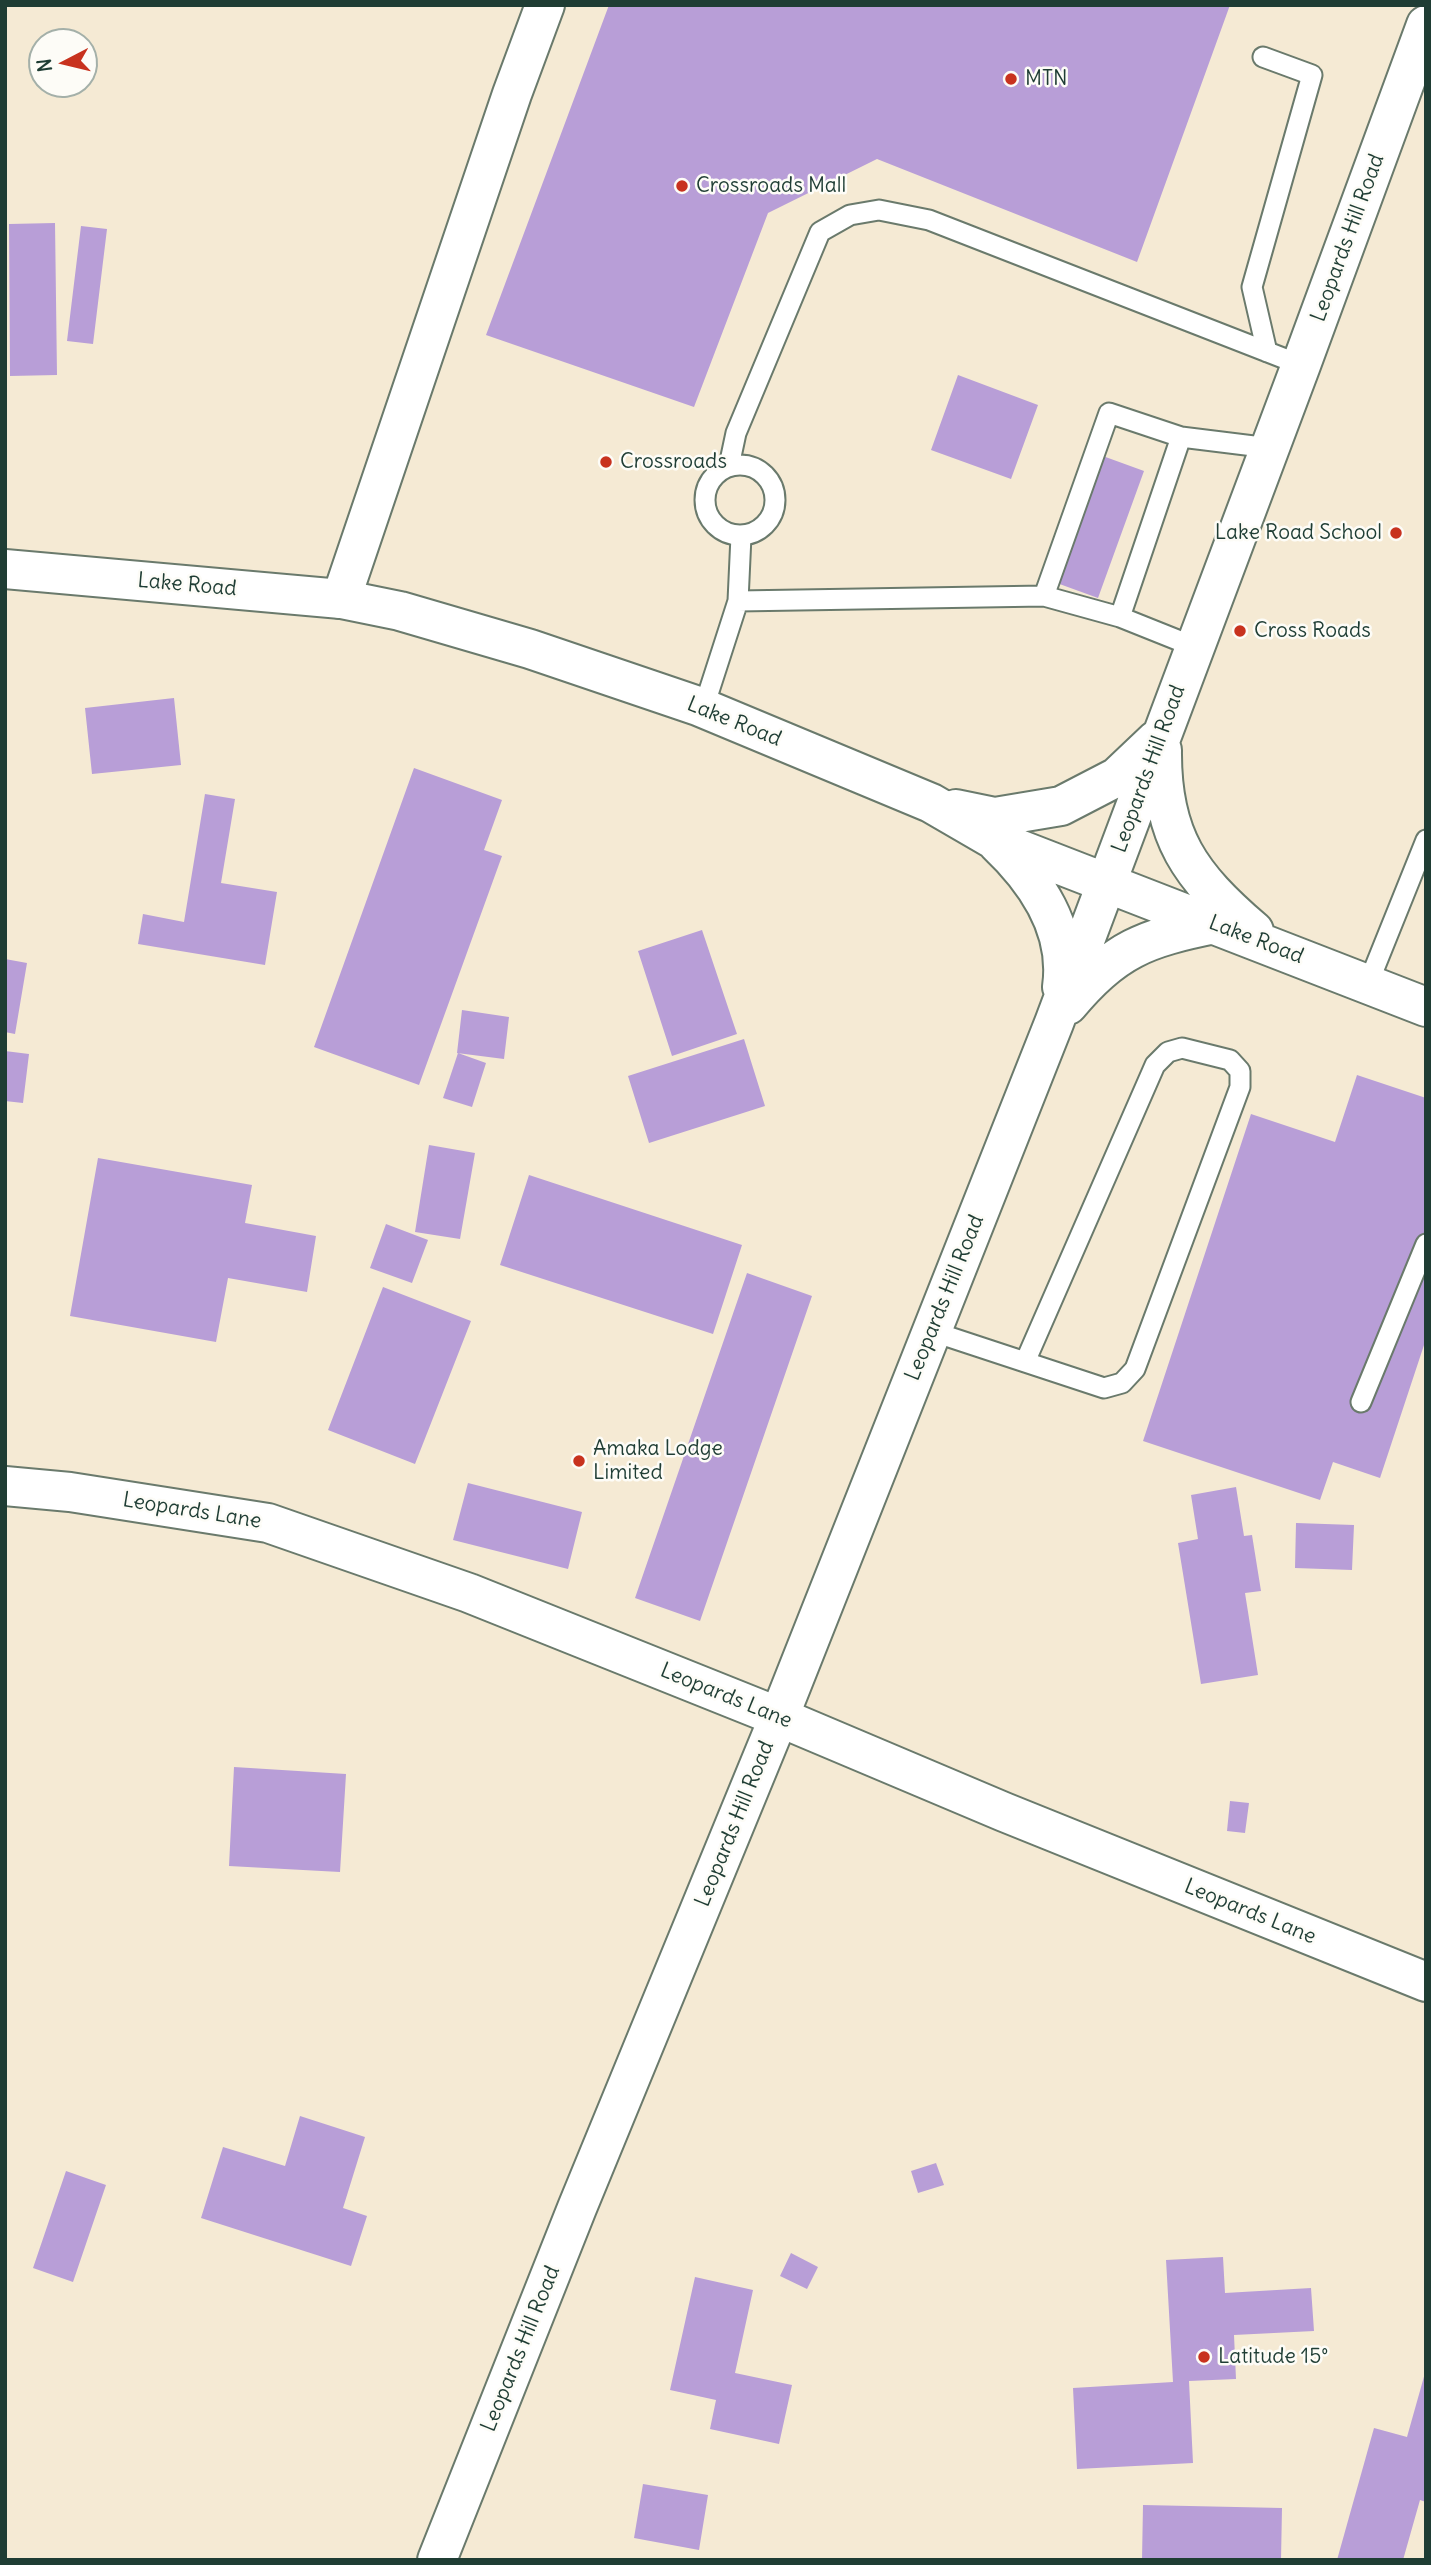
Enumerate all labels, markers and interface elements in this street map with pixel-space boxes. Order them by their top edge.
north arrow [28,28,98,98]
text: N [31,57,57,73]
place label: MTN [1025,66,1068,92]
marker: MTN [1003,71,1019,87]
street label: Leopards Hill Road [1306,151,1390,325]
place label: Crossroads Mall [696,173,846,199]
marker: Crossroads Mall [674,178,690,194]
place label: Crossroads [620,449,727,475]
marker: Crossroads [598,454,614,470]
place label: Lake Road School [1215,520,1382,546]
marker: Lake Road School [1388,525,1404,541]
street label: Lake Road [136,568,238,602]
place label: Cross Roads [1254,618,1371,644]
marker: Cross Roads [1232,623,1248,639]
street label: Leopards Hill Road [1107,682,1191,856]
street label: Lake Road [683,692,785,752]
street label: Lake Road [1205,910,1307,970]
street label: Leopards Hill Road [900,1211,990,1385]
place label: Amaka Lodge Limited [593,1436,723,1486]
marker: Amaka Lodge Limited [571,1453,587,1469]
street label: Leopards Lane [121,1488,263,1534]
street label: Leopards Lane [656,1658,796,1734]
street label: Leopards Hill Road [690,1737,780,1911]
street label: Leopards Lane [1180,1874,1320,1950]
street label: Leopards Hill Road [476,2262,566,2436]
place label: Latitude 15° [1218,2344,1328,2370]
marker: Latitude 15° [1196,2349,1212,2365]

